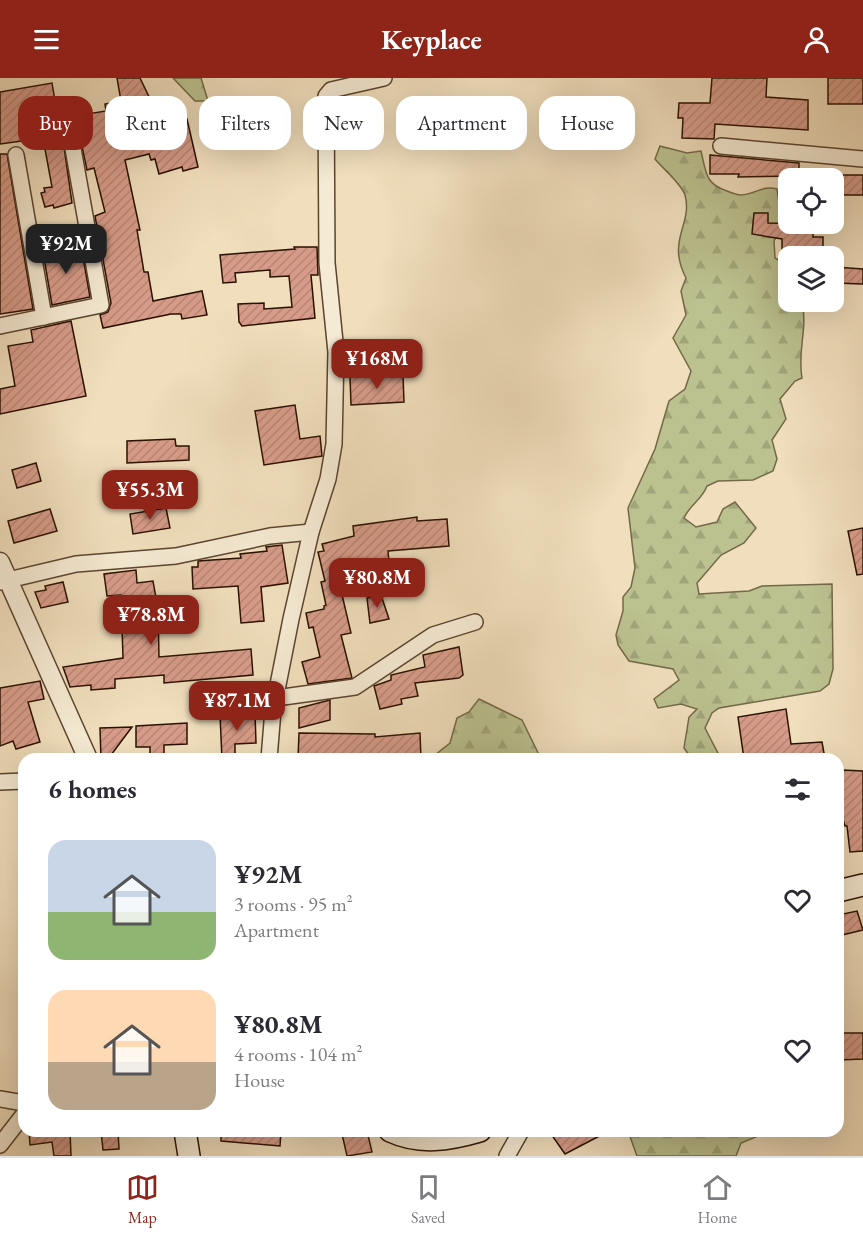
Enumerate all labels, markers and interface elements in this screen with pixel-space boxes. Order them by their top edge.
text: Keyplace [381,22,482,57]
icon: menu [30,23,63,56]
icon: person [800,23,833,56]
chip: Buy [18,96,93,150]
chip: Rent [105,96,187,150]
chip: Filters [199,96,291,150]
chip: New [303,96,384,150]
chip: Apartment [396,96,527,150]
chip: House [539,96,635,150]
map controls [778,168,844,312]
button: locate [778,168,844,234]
pin: ¥92M [30,224,102,275]
text: ¥92M [40,230,92,256]
button: layers [778,246,844,312]
pin: ¥168M [335,339,419,390]
text: ¥168M [345,345,409,371]
pin: ¥55.3M [101,470,199,521]
text: ¥55.3M [116,476,184,502]
pin: ¥80.8M [328,558,426,609]
text: ¥80.8M [343,564,411,590]
pin: ¥78.8M [102,595,200,646]
text: ¥78.8M [117,601,185,627]
pin: ¥87.1M [188,681,286,732]
text: ¥87.1M [203,687,271,713]
text: 6 homes [48,772,137,806]
icon: filters [781,773,814,806]
text: ¥92M [234,857,302,891]
icon: home [96,864,168,936]
icon: heart [781,884,814,917]
text: 3 rooms · 95 m² [234,891,353,917]
text: Apartment [234,917,319,943]
text: ¥80.8M [234,1007,323,1041]
icon: home [96,1014,168,1086]
icon: heart [781,1034,814,1067]
text: 4 rooms · 104 m² [234,1041,362,1067]
text: House [234,1067,285,1093]
tab: Map [126,1171,159,1228]
tab: Saved [411,1171,445,1228]
tab: Home [697,1171,737,1228]

